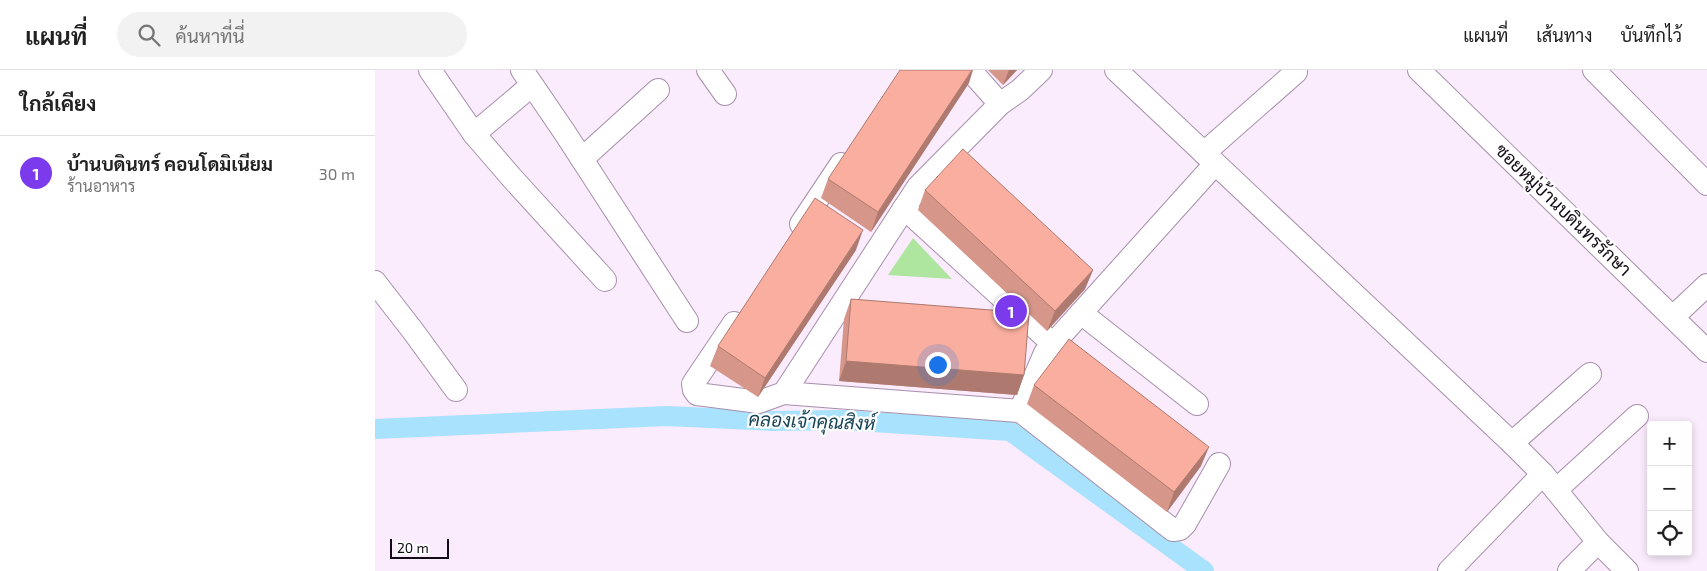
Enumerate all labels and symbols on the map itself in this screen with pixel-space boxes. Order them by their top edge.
street label: ซอยหมู่บ้านบดินทรรักษา [1489,139,1636,282]
pin: 1 [995,292,1027,330]
your location [925,352,951,378]
water label: คลองเจ้าคุณสิงห์ [748,407,879,436]
scale bar [390,536,449,559]

